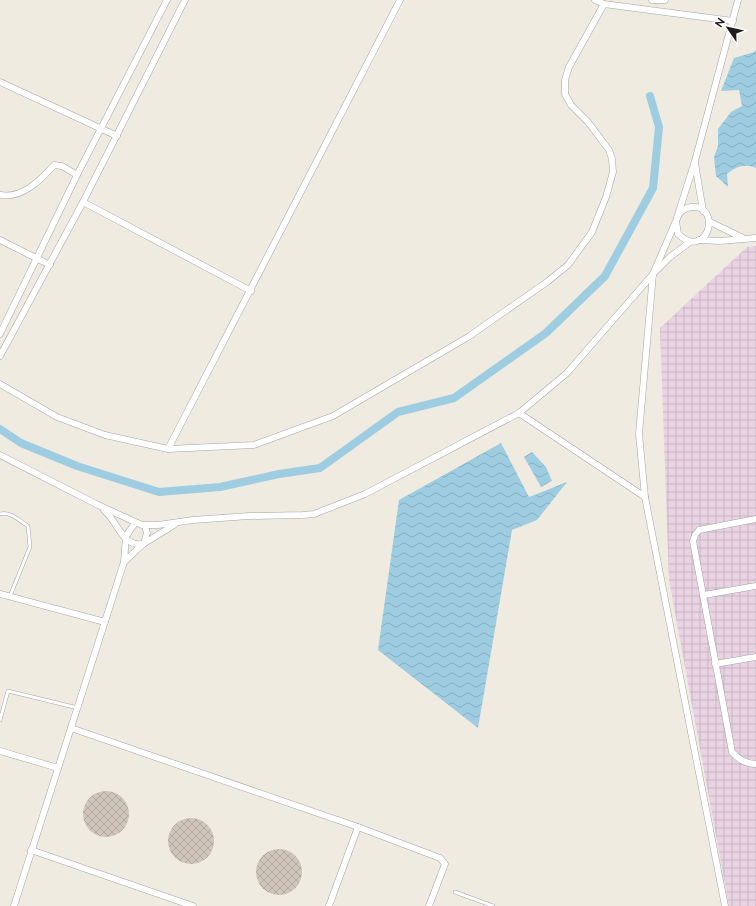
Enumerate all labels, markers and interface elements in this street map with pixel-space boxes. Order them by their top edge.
north arrow [708,8,748,48]
text: N [712,16,728,30]

